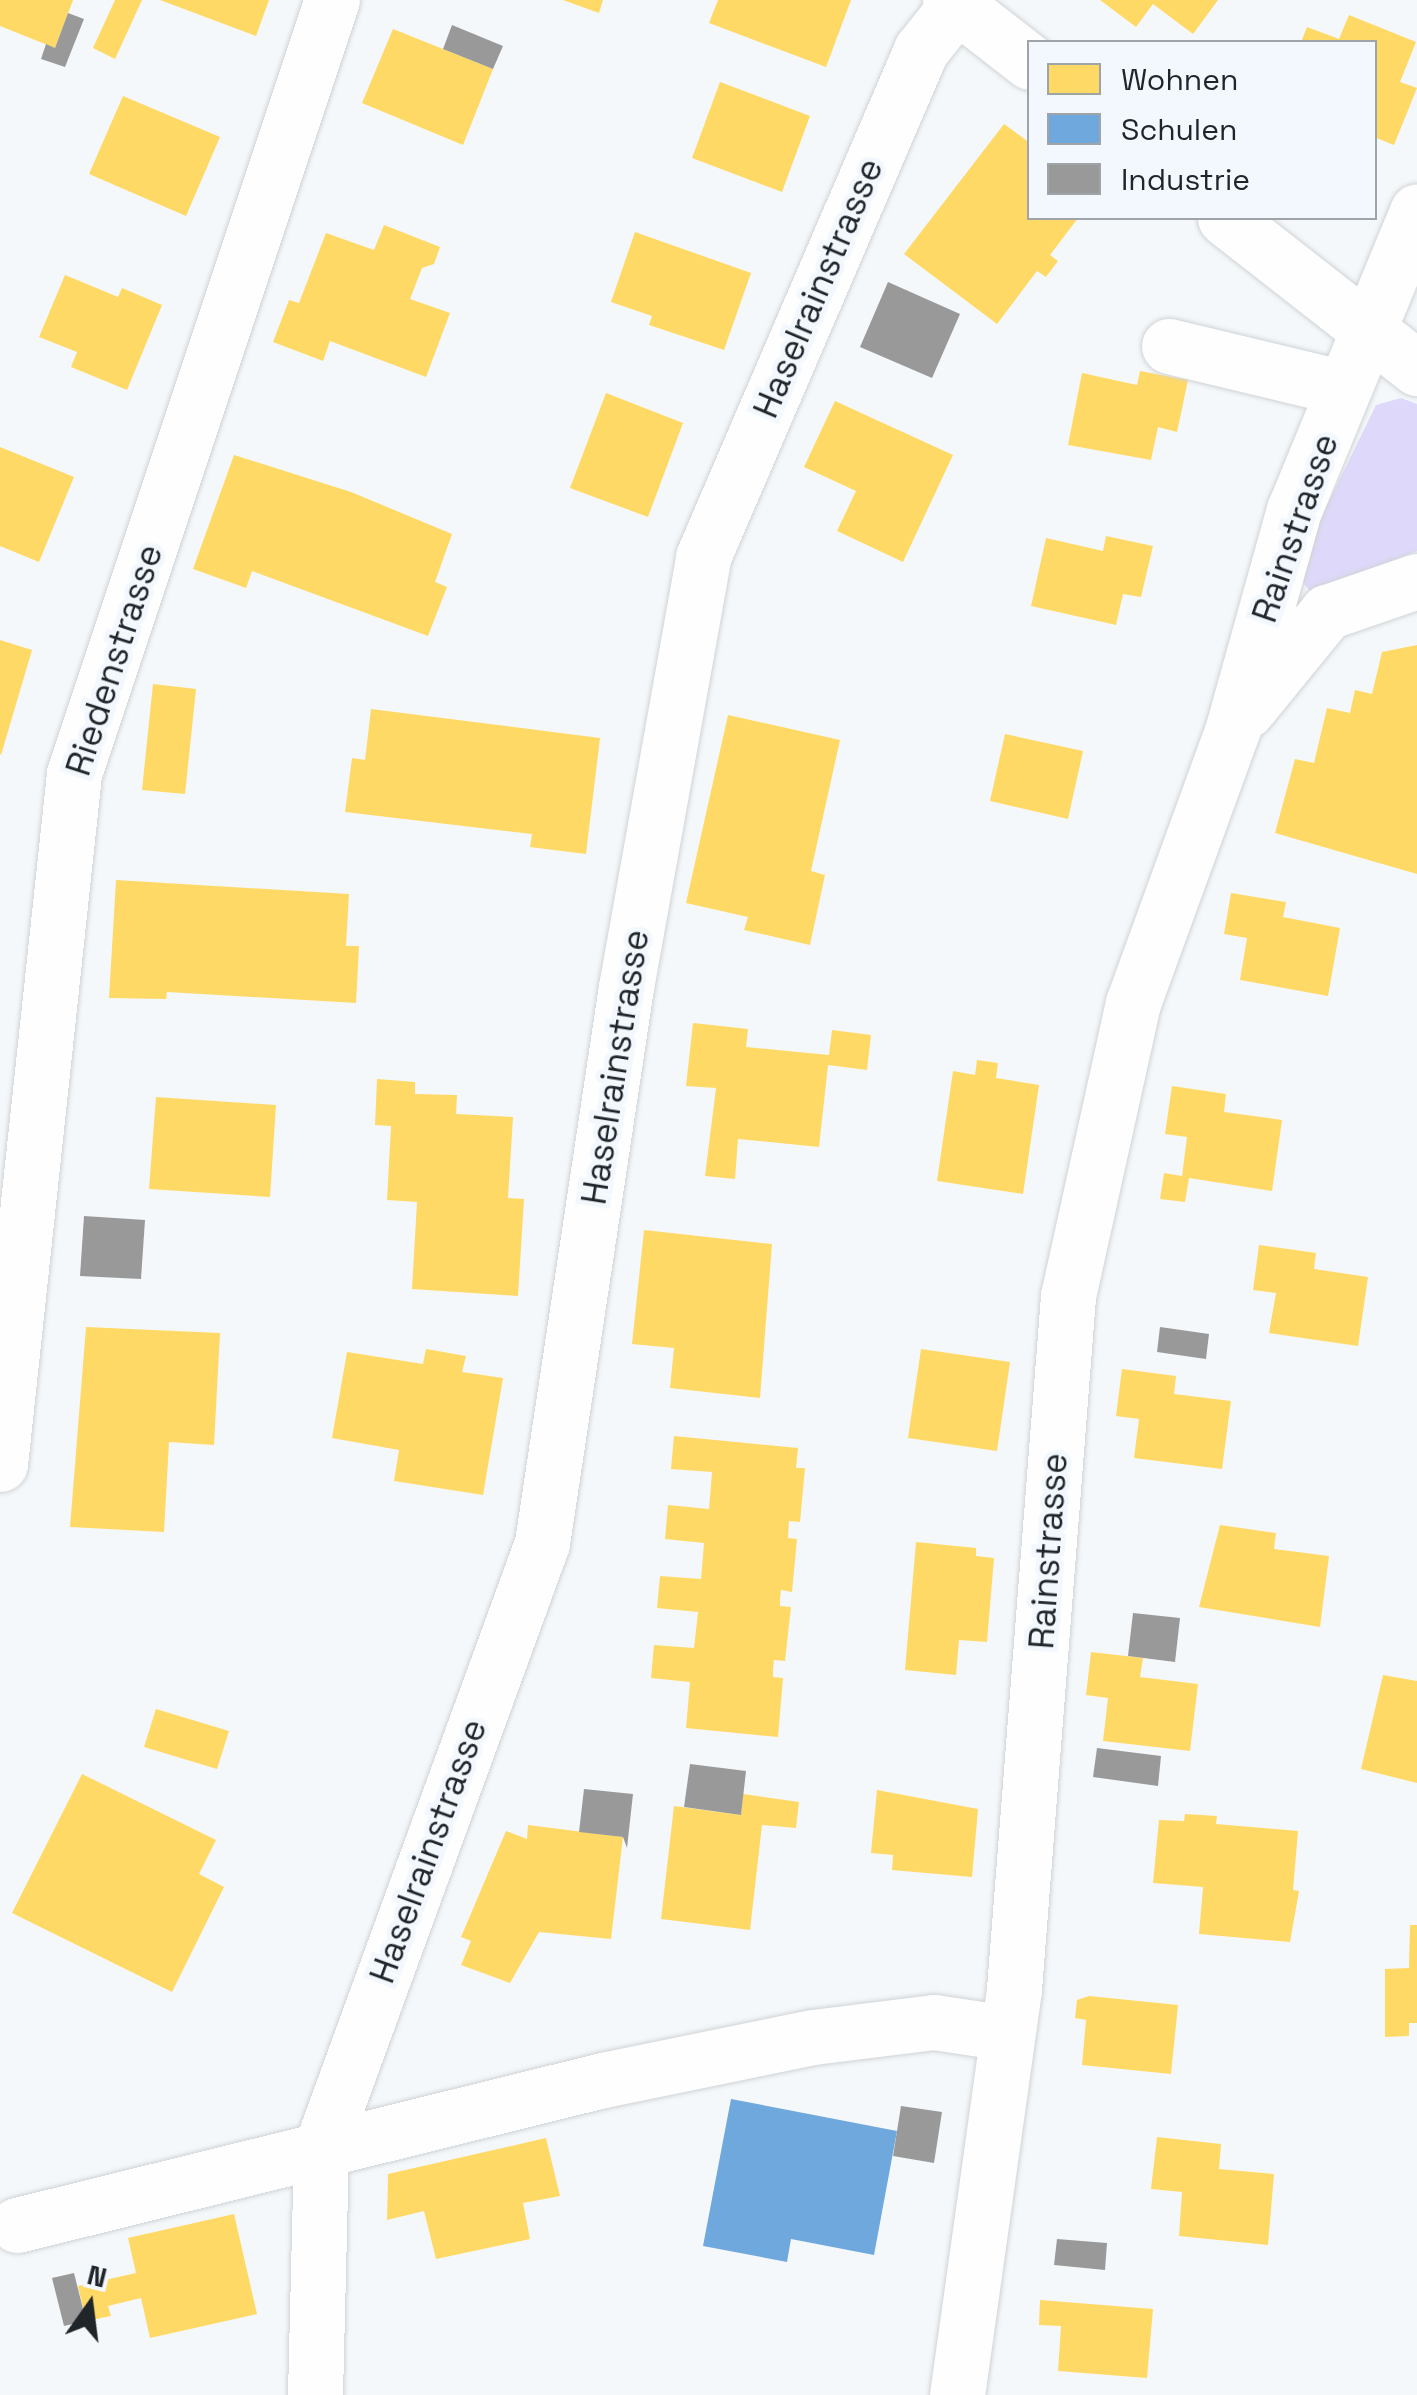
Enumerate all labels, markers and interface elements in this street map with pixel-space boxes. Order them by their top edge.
legend [1027,40,1377,220]
text: Wohnen [1121,60,1238,99]
text: Schulen [1121,110,1237,149]
street label: Haselrainstrasse [744,152,892,424]
text: Industrie [1121,160,1250,199]
street label: Rainstrasse [1243,428,1347,628]
street label: Riedenstrasse [57,539,171,781]
street label: Haselrainstrasse [573,927,657,1207]
street label: Rainstrasse [1020,1451,1076,1651]
street label: Haselrainstrasse [361,1713,495,1989]
north arrow [40,2255,140,2355]
text: N [84,2256,111,2296]

